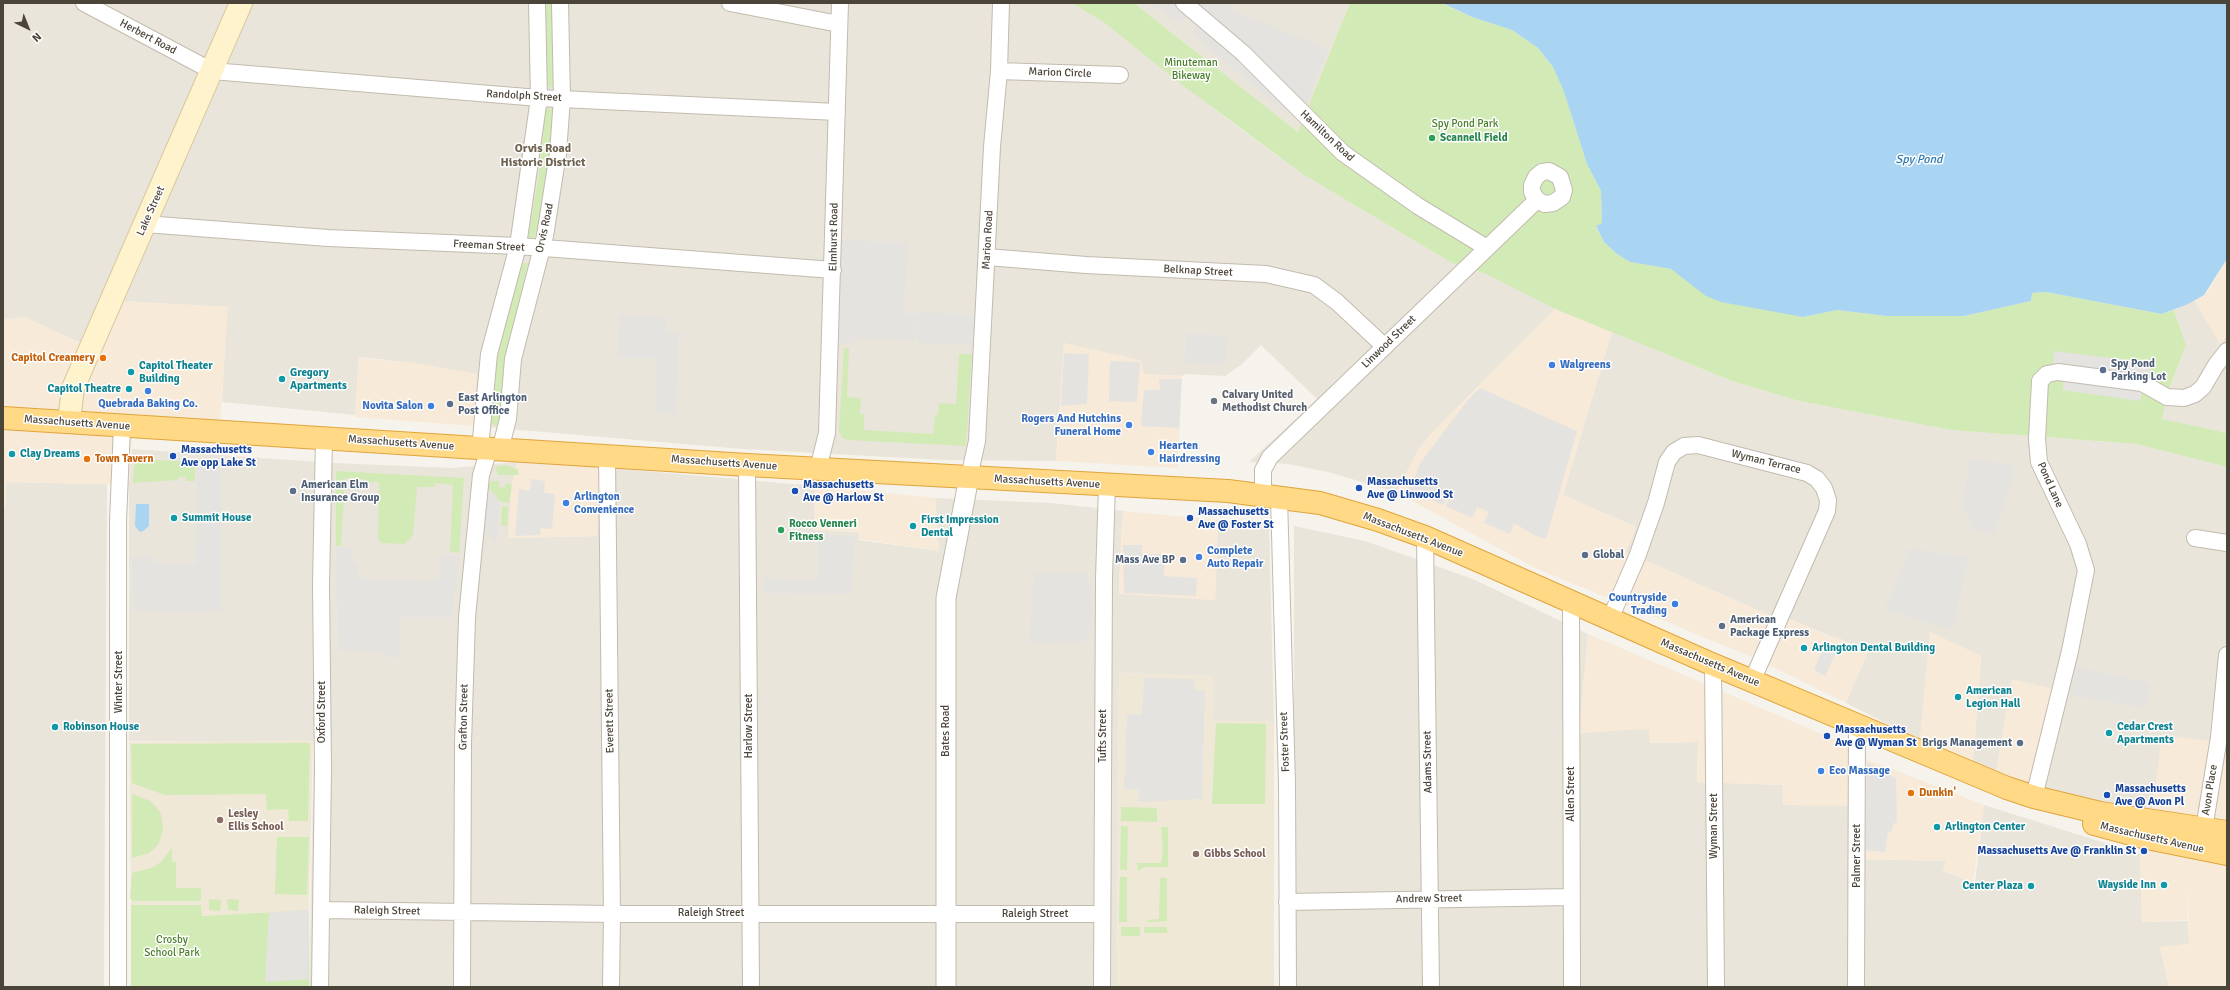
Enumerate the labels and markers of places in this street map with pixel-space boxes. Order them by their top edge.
place label: Scannell Field [1440,131,1508,145]
marker: Scannell Field [1427,133,1437,143]
place label: Capitol Creamery [11,351,95,365]
marker: Capitol Creamery [98,353,108,363]
place label: Spy Pond Parking Lot [2111,357,2166,383]
place label: Walgreens [1560,358,1611,372]
place label: Capitol Theater Building [139,359,213,385]
marker: Walgreens [1547,360,1557,370]
marker: Spy Pond Parking Lot [2098,365,2108,375]
place label: Gregory Apartments [290,366,347,392]
marker: Capitol Theater Building [126,367,136,377]
marker: Gregory Apartments [277,374,287,384]
place label: Capitol Theatre [47,382,121,396]
marker: Capitol Theatre [124,384,134,394]
marker: Quebrada Baking Co. [143,386,153,396]
place label: Calvary United Methodist Church [1222,388,1307,414]
place label: East Arlington Post Office [458,391,527,417]
marker: Calvary United Methodist Church [1209,396,1219,406]
place label: Quebrada Baking Co. [98,397,198,411]
place label: Novita Salon [362,399,423,413]
marker: East Arlington Post Office [445,399,455,409]
marker: Novita Salon [426,401,436,411]
place label: Rogers And Hutchins Funeral Home [1021,412,1121,438]
marker: Rogers And Hutchins Funeral Home [1124,420,1134,430]
place label: Hearten Hairdressing [1159,439,1220,465]
place label: Massachusetts Ave opp Lake St [181,443,256,469]
place label: Clay Dreams [20,447,80,461]
marker: Hearten Hairdressing [1146,447,1156,457]
marker: Clay Dreams [7,449,17,459]
marker: Massachusetts Ave opp Lake St [168,451,178,461]
place label: Town Tavern [95,452,153,466]
marker: Town Tavern [82,454,92,464]
place label: Massachusetts Ave @ Linwood St [1367,475,1453,501]
place label: American Elm Insurance Group [301,478,379,504]
place label: Massachusetts Ave @ Harlow St [803,478,884,504]
marker: Massachusetts Ave @ Linwood St [1354,483,1364,493]
marker: American Elm Insurance Group [288,486,298,496]
marker: Massachusetts Ave @ Harlow St [790,486,800,496]
place label: Arlington Convenience [574,490,634,516]
marker: Arlington Convenience [561,498,571,508]
place label: Massachusetts Ave @ Foster St [1198,505,1274,531]
place label: Summit House [182,511,251,525]
marker: Summit House [169,513,179,523]
place label: First Impression Dental [921,513,999,539]
marker: Massachusetts Ave @ Foster St [1185,513,1195,523]
place label: Rocco Venneri Fitness [789,517,857,543]
marker: First Impression Dental [908,521,918,531]
marker: Rocco Venneri Fitness [776,525,786,535]
place label: Complete Auto Repair [1207,544,1263,570]
place label: Global [1593,548,1624,562]
marker: Global [1580,550,1590,560]
marker: Complete Auto Repair [1194,552,1204,562]
place label: Mass Ave BP [1115,553,1175,567]
marker: Mass Ave BP [1178,555,1188,565]
place label: Countryside Trading [1609,591,1667,617]
marker: Countryside Trading [1670,599,1680,609]
place label: American Package Express [1730,613,1809,639]
marker: American Package Express [1717,621,1727,631]
place label: Arlington Dental Building [1812,641,1935,655]
marker: Arlington Dental Building [1799,643,1809,653]
place label: American Legion Hall [1966,684,2020,710]
marker: American Legion Hall [1953,692,1963,702]
place label: Robinson House [63,720,139,734]
place label: Cedar Crest Apartments [2117,720,2174,746]
marker: Robinson House [50,722,60,732]
place label: Massachusetts Ave @ Wyman St [1835,723,1917,749]
marker: Cedar Crest Apartments [2104,728,2114,738]
marker: Massachusetts Ave @ Wyman St [1822,731,1832,741]
place label: Brigs Management [1922,736,2012,750]
marker: Brigs Management [2015,738,2025,748]
place label: Eco Massage [1829,764,1890,778]
marker: Eco Massage [1816,766,1826,776]
place label: Massachusetts Ave @ Avon Pl [2115,782,2186,808]
place label: Dunkin' [1919,786,1956,800]
marker: Dunkin' [1906,788,1916,798]
marker: Massachusetts Ave @ Avon Pl [2102,790,2112,800]
place label: Lesley Ellis School [228,807,284,833]
marker: Lesley Ellis School [215,815,225,825]
place label: Arlington Center [1945,820,2025,834]
marker: Arlington Center [1932,822,1942,832]
place label: Massachusetts Ave @ Franklin St [1977,844,2136,858]
marker: Massachusetts Ave @ Franklin St [2139,846,2149,856]
place label: Gibbs School [1204,847,1266,861]
marker: Gibbs School [1191,849,1201,859]
place label: Wayside Inn [2098,878,2156,892]
place label: Center Plaza [1962,879,2023,893]
marker: Wayside Inn [2159,880,2169,890]
marker: Center Plaza [2026,881,2036,891]

